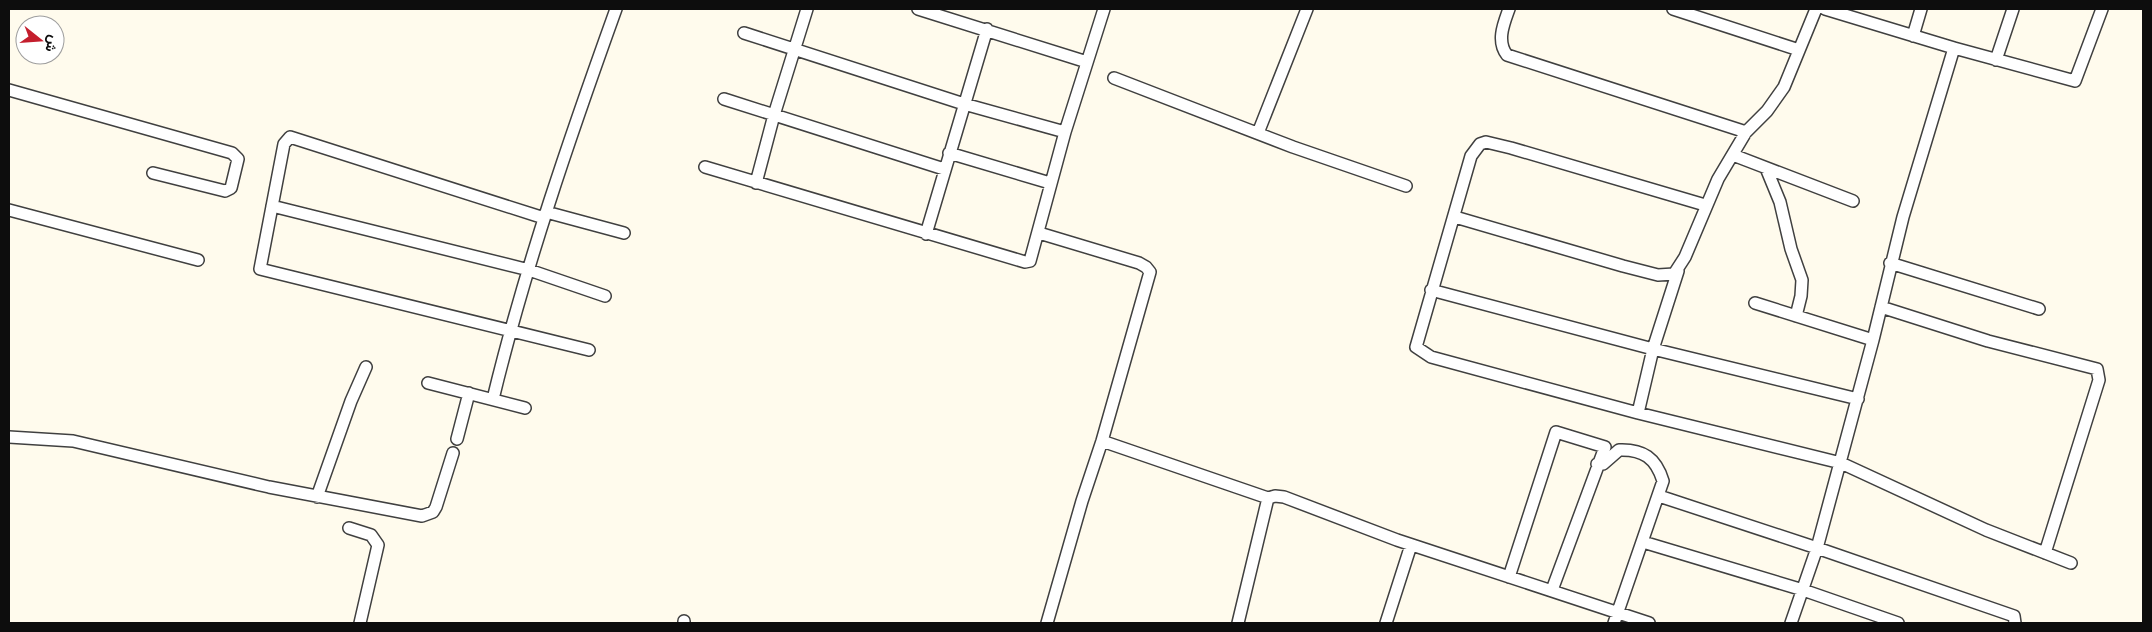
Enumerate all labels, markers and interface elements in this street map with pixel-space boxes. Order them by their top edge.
north arrow [15,15,65,65]
text: ش [41,33,62,54]

